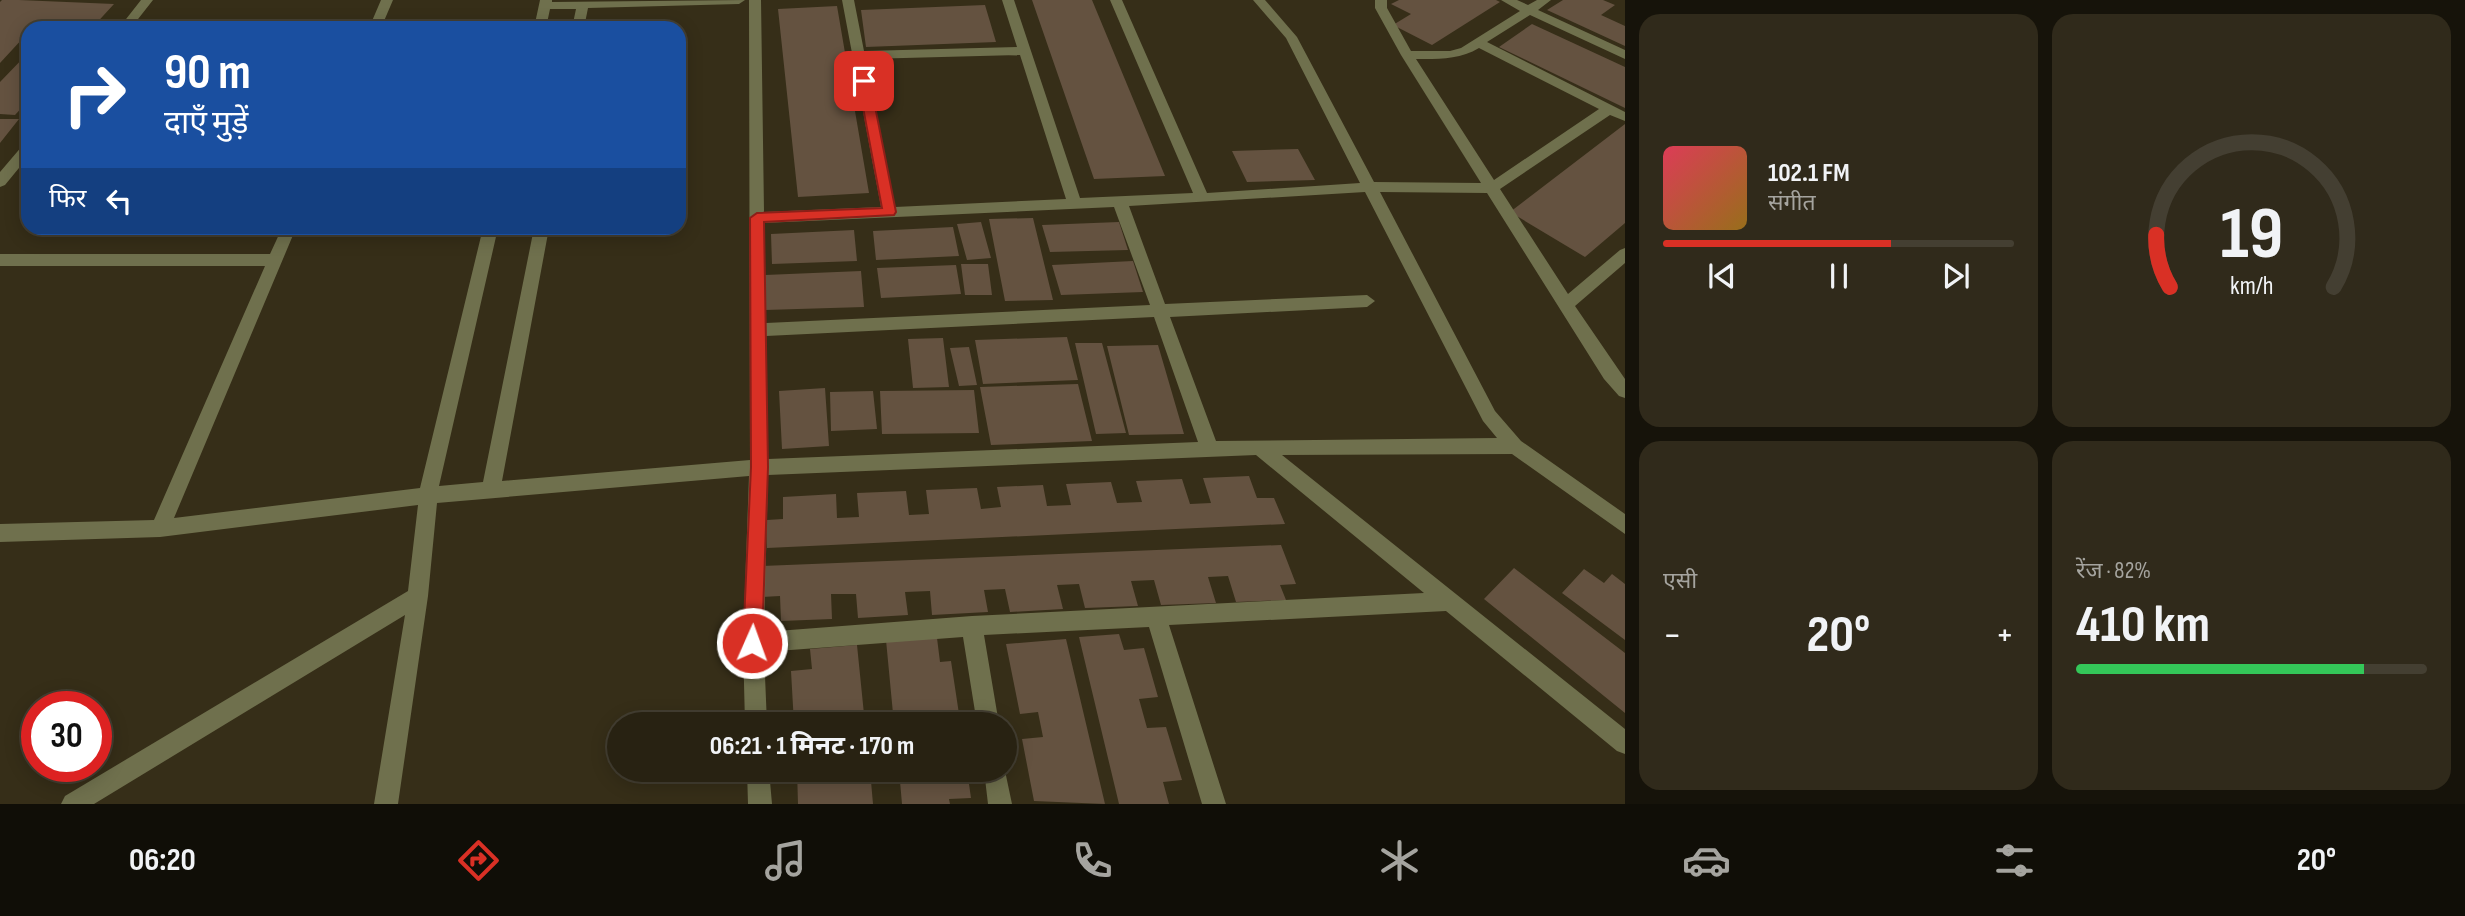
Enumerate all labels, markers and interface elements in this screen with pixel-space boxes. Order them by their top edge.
text: 90 m [164,44,251,103]
icon: right [49,49,140,140]
pin [834,51,894,111]
icon: arrive [845,62,883,100]
text: दाएँ मुड़ें [164,104,248,143]
text: 102.1 FM [1768,158,1850,189]
icon: left [100,182,138,220]
text: फिर [49,184,86,215]
text: संगीत [1768,189,1816,217]
text: 19 [2220,191,2283,279]
icon: previous [1703,257,1741,295]
icon: pause [1820,257,1858,295]
icon: next [1937,257,1975,295]
text: km/h [2230,271,2273,302]
text: रेंज · 82% [2076,557,2151,585]
text: एसी [1663,567,1697,595]
text: 410 km [2076,594,2210,657]
text: 20° [1807,604,1870,667]
position arrow [715,606,789,680]
text: − [1663,613,1682,658]
text: + [1995,613,2014,658]
speed limit sign: 30 [21,691,112,782]
text: 06:21 · 1 मिनट · 170 m [710,731,914,762]
icon: directions [454,836,503,885]
icon: music [761,836,810,885]
icon: phone [1068,836,1117,885]
icon: climate [1375,836,1424,885]
icon: car [1682,836,1731,885]
icon: filters [1990,836,2039,885]
text: 06:20 [129,841,196,880]
text: 20° [2297,841,2336,880]

